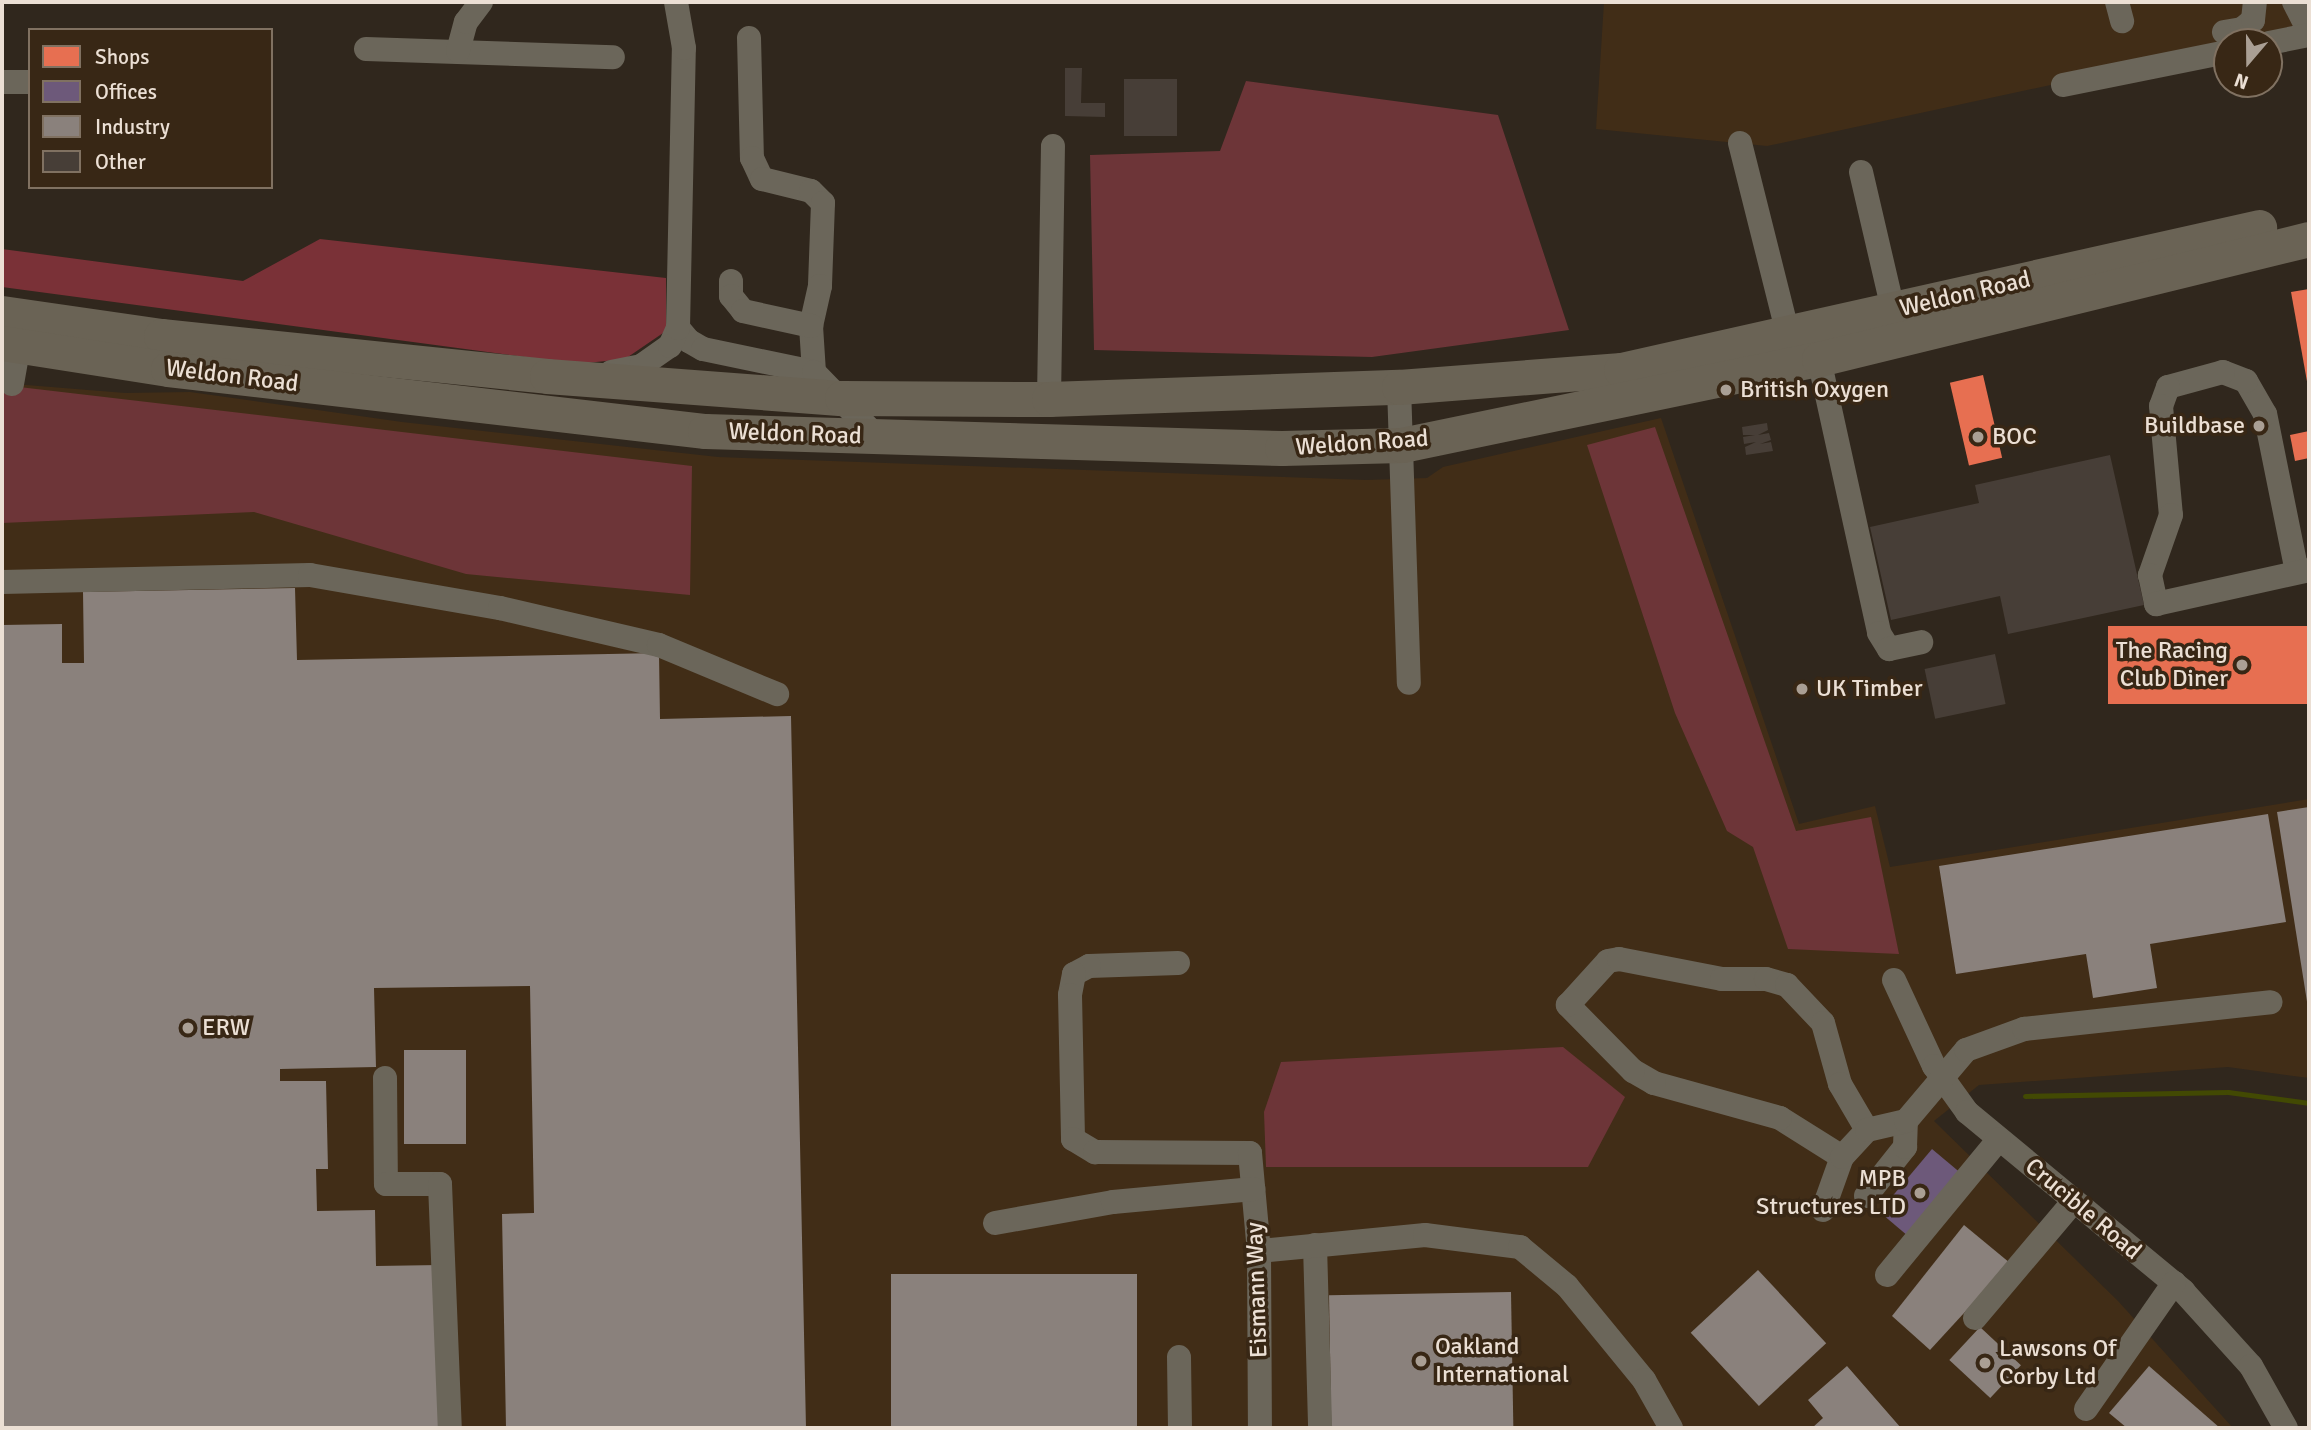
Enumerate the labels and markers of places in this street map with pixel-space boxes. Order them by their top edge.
place label: British Oxygen [1740,376,1889,404]
marker: British Oxygen [1718,382,1734,398]
place label: Buildbase [2144,412,2245,440]
marker: Buildbase [2251,418,2267,434]
place label: BOC [1992,423,2037,451]
marker: BOC [1970,429,1986,445]
place label: The Racing Club Diner [2116,637,2228,693]
marker: The Racing Club Diner [2234,657,2250,673]
place label: UK Timber [1816,675,1923,703]
marker: UK Timber [1794,681,1810,697]
place label: ERW [202,1014,250,1042]
marker: ERW [180,1020,196,1036]
place label: MPB Structures LTD [1756,1165,1906,1221]
marker: MPB Structures LTD [1912,1185,1928,1201]
place label: Oakland International [1435,1333,1569,1389]
place label: Lawsons Of Corby Ltd [1999,1335,2116,1391]
marker: Oakland International [1413,1353,1429,1369]
marker: Lawsons Of Corby Ltd [1977,1355,1993,1371]

